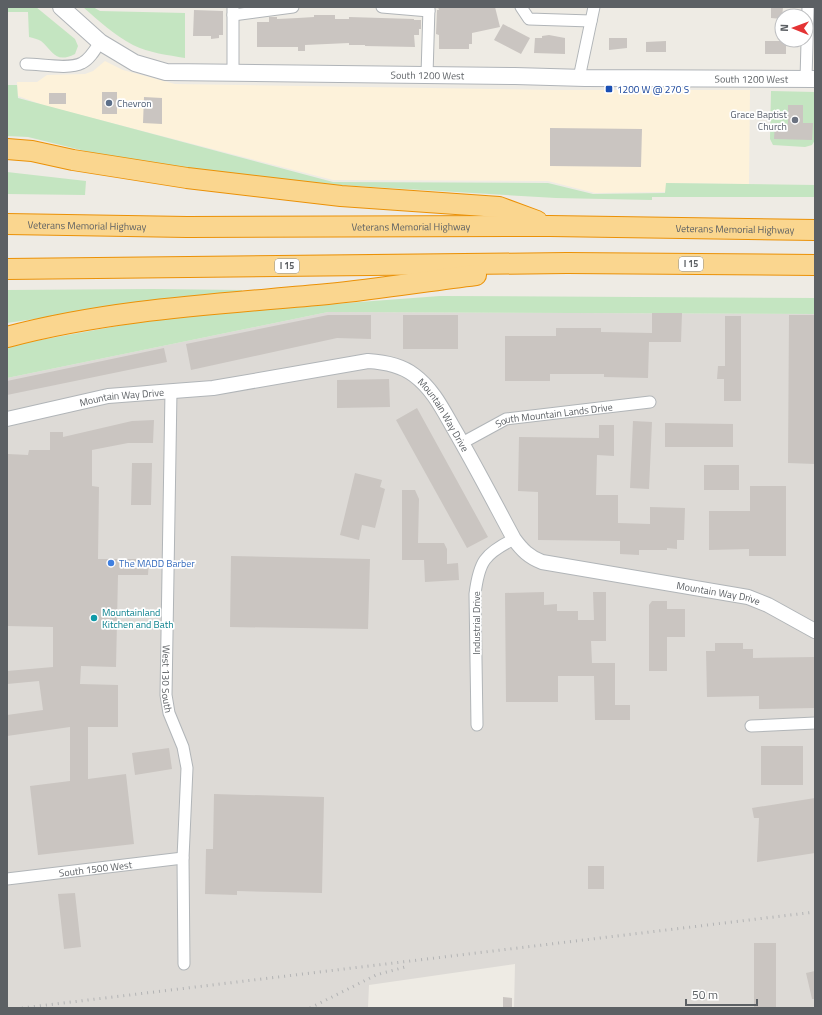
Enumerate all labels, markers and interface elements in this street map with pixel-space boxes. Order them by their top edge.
north arrow [774,8,814,48]
text: N [776,24,792,32]
street label: South 1200 West [391,68,465,83]
street label: South 1200 West [715,72,789,87]
place label: 1200 W @ 270 S [617,82,689,97]
marker: 1200 W @ 270 S [604,84,614,94]
place label: Chevron [117,96,152,111]
marker: Chevron [104,98,114,108]
place label: Grace Baptist Church [731,107,787,134]
marker: Grace Baptist Church [790,115,800,125]
street label: Veterans Memorial Highway [27,217,147,234]
street label: Veterans Memorial Highway [351,219,471,235]
street label: Veterans Memorial Highway [675,221,795,238]
road number: I 15 [679,257,703,271]
road number: I 15 [275,259,299,273]
street label: Mountain Way Drive [414,375,472,455]
street label: Mountain Way Drive [78,385,164,410]
street label: South Mountain Lands Drive [492,399,614,432]
place label: The MADD Barber [119,556,195,571]
marker: The MADD Barber [106,558,116,568]
street label: Mountain Way Drive [675,578,763,609]
street label: Industrial Drive [469,591,484,655]
place label: Mountainland Kitchen and Bath [102,605,174,632]
marker: Mountainland Kitchen and Bath [89,613,99,623]
street label: West 130 South [158,645,176,714]
street label: South 1500 West [58,857,133,881]
scale bar [686,981,757,1007]
text: 50 m [692,985,718,1004]

